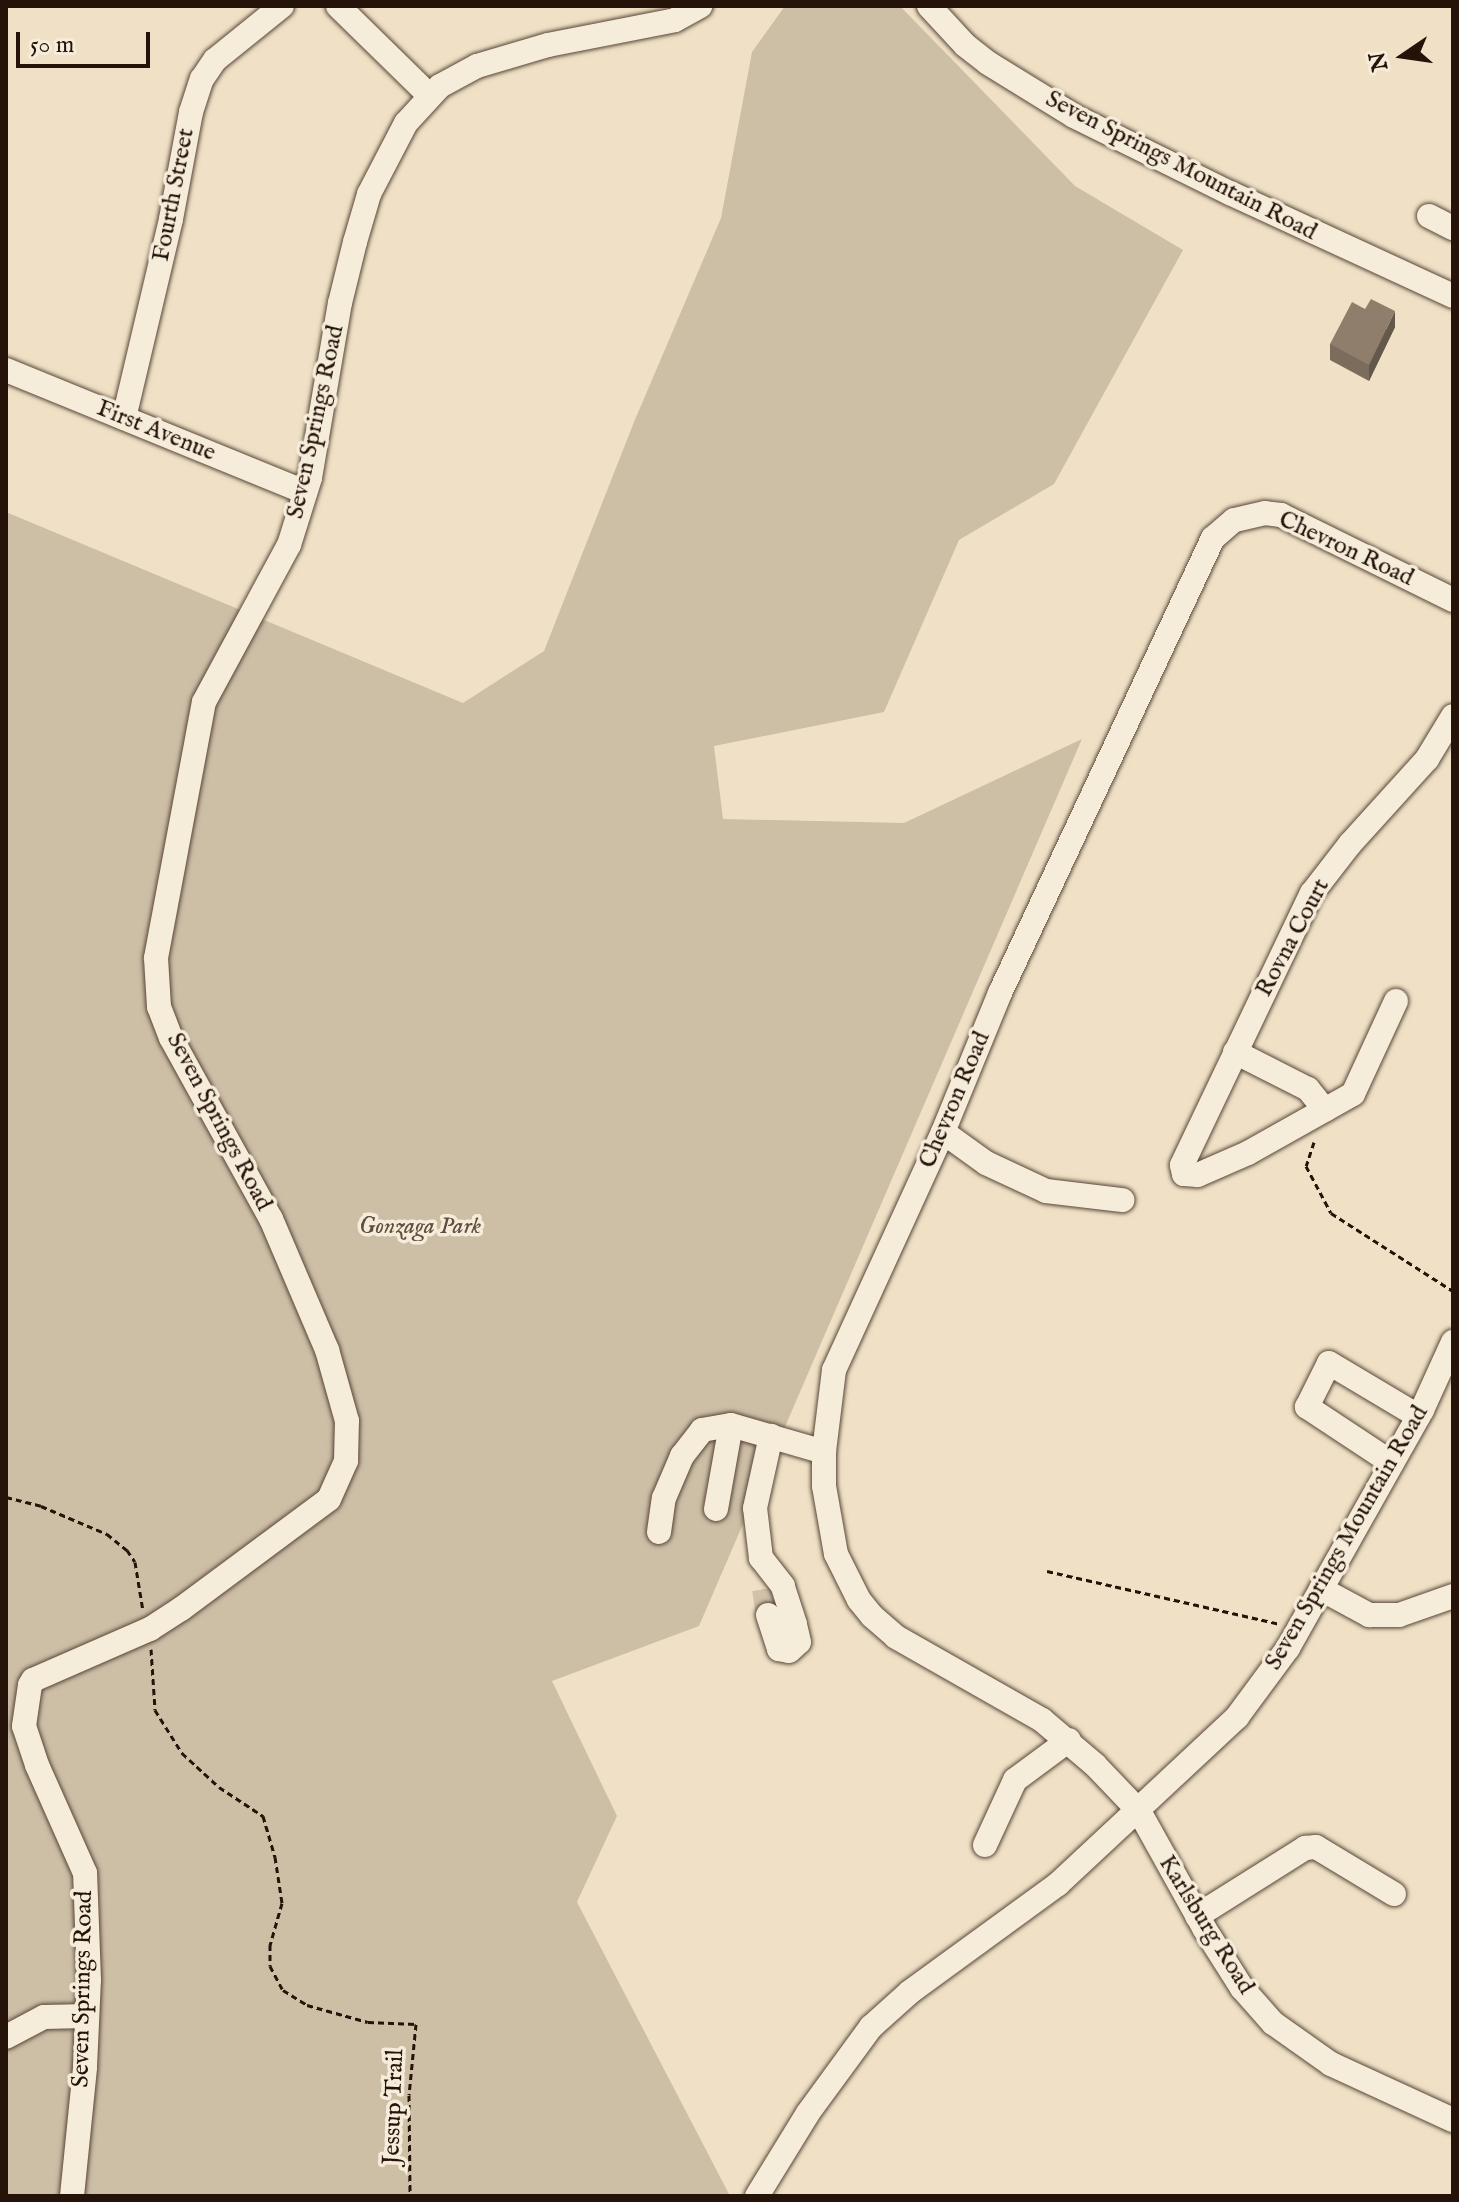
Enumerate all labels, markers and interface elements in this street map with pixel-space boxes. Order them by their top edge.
scale bar [20,16,154,66]
north arrow [1363,16,1443,96]
text: 50 m [30,30,74,61]
text: N [1364,49,1395,74]
street label: Seven Springs Mountain Road [1041,85,1321,247]
street label: Fourth Street [147,126,201,264]
street label: Seven Springs Road [281,323,351,521]
street label: First Avenue [92,394,220,468]
street label: Chevron Road [1274,505,1418,593]
street label: Rovna Court [1250,874,1336,1002]
street label: Chevron Road [913,1027,997,1173]
street label: Seven Springs Road [160,1028,278,1216]
park label: Gonzaga Park [359,1213,481,1241]
street label: Seven Springs Mountain Road [1259,1401,1435,1675]
street label: Karlsburg Road [1152,1850,1260,2000]
street label: Seven Springs Road [67,1890,99,2088]
street label: Jessup Trail [378,2049,410,2165]

